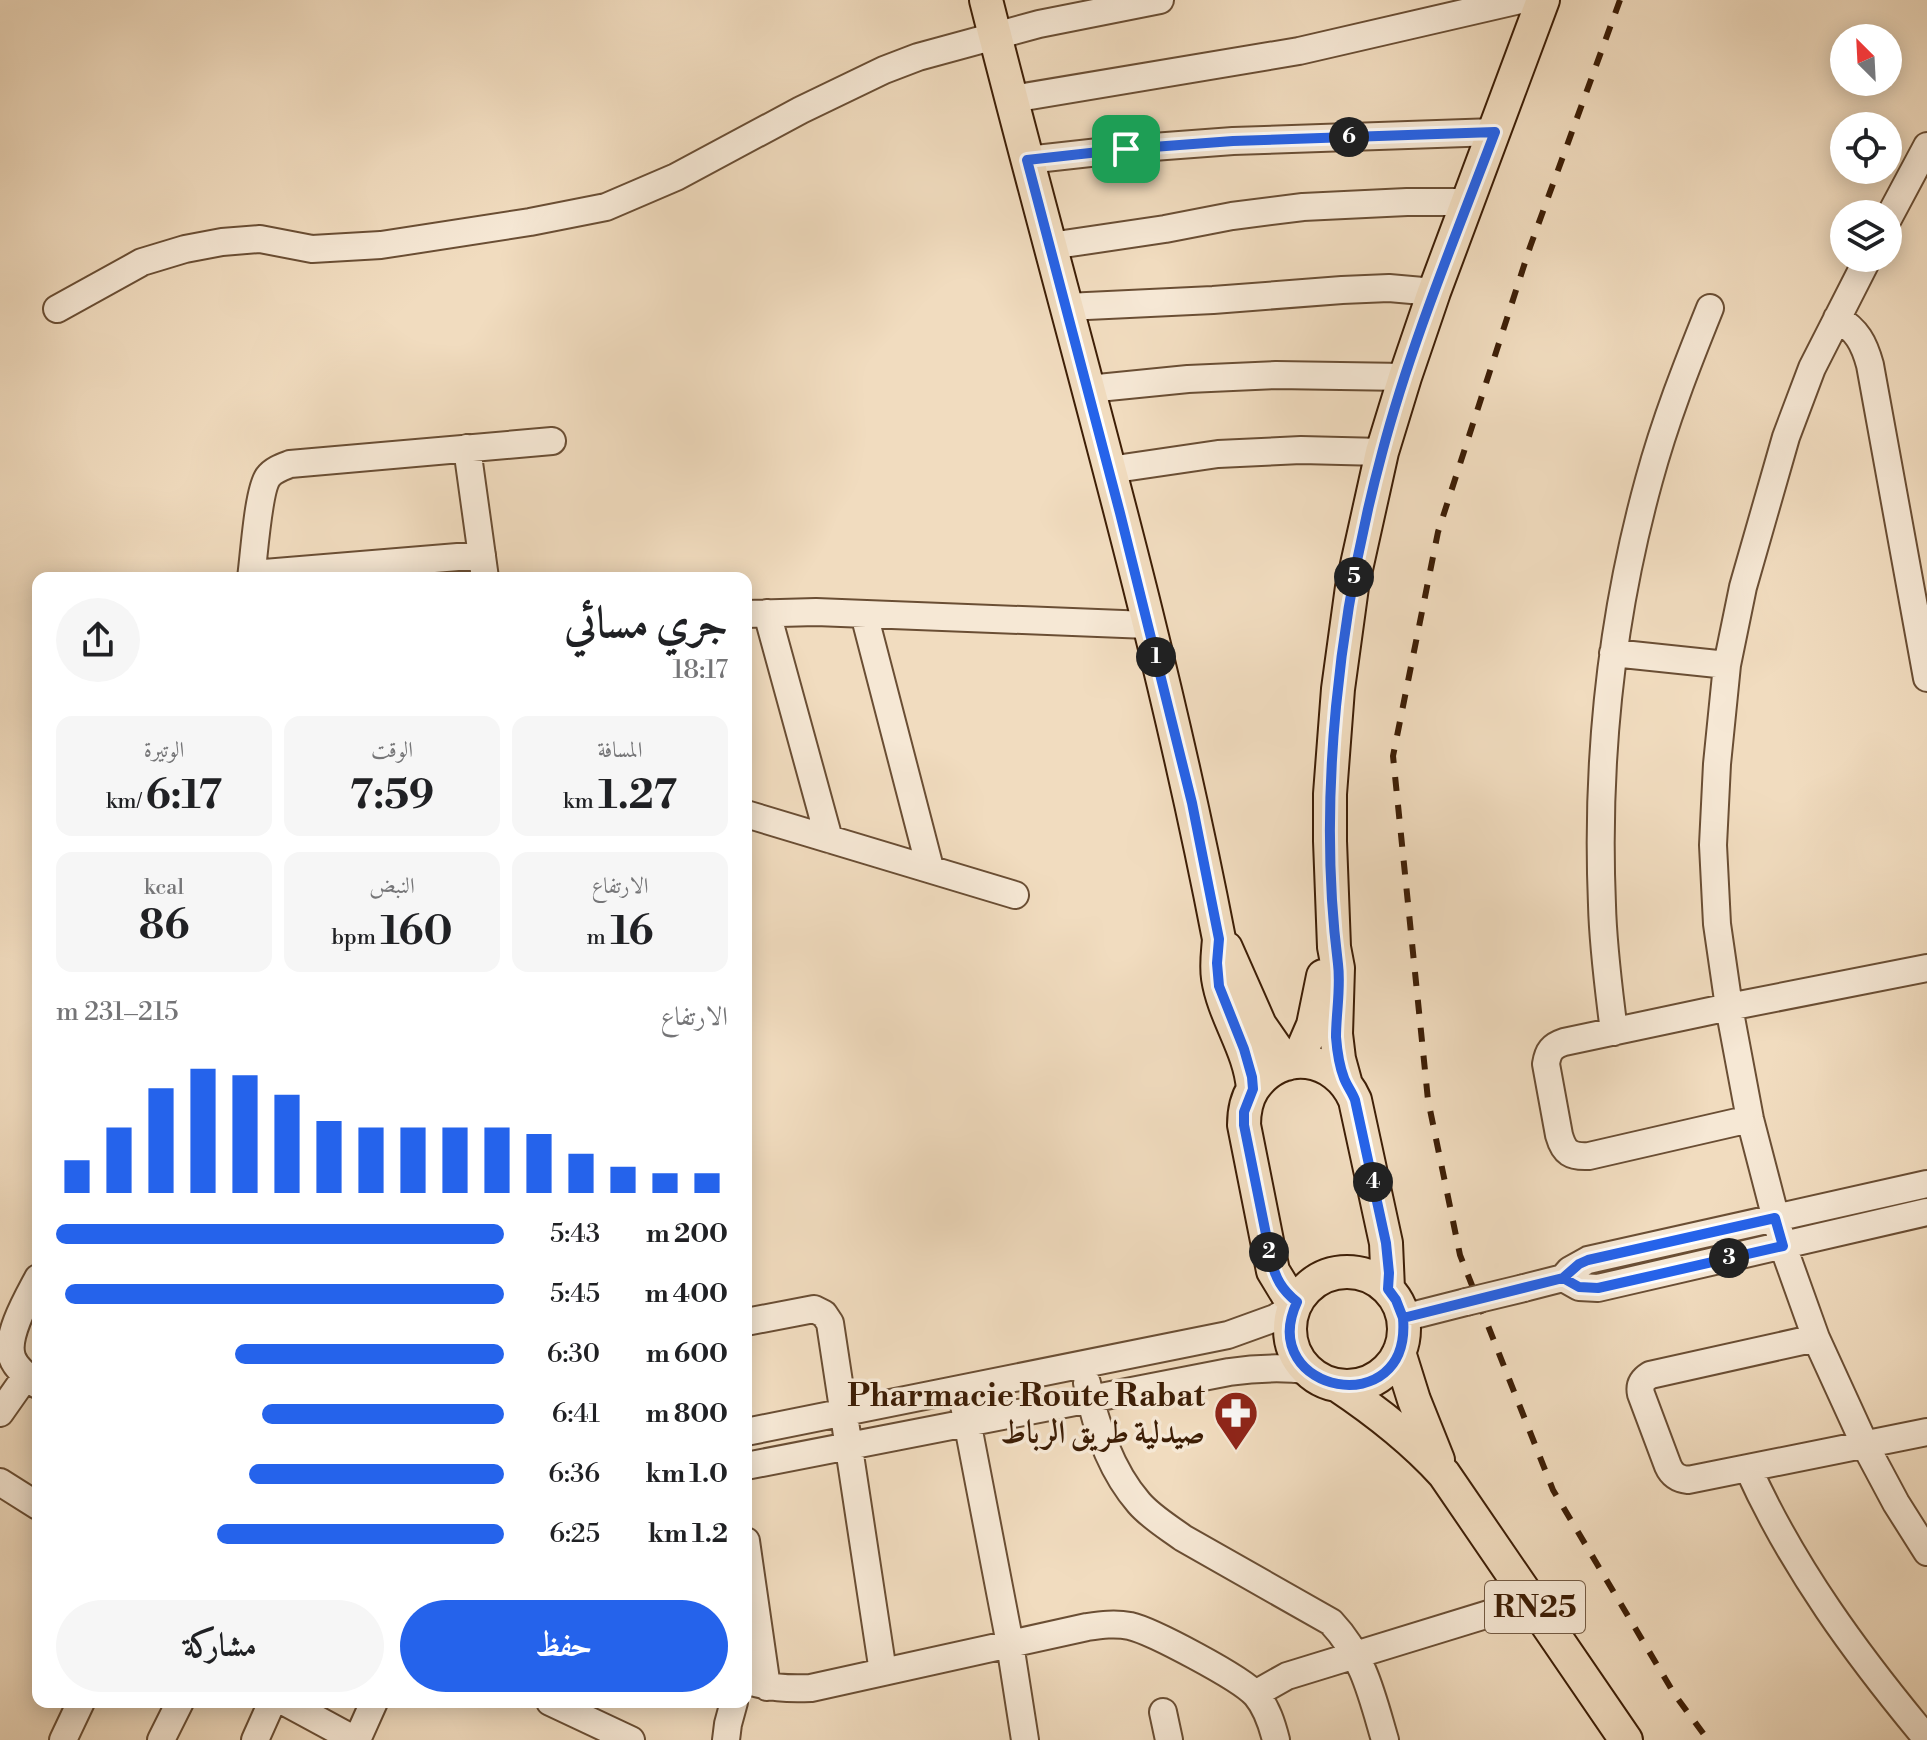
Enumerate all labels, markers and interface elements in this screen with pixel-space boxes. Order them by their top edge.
north arrow [1830,24,1902,96]
map controls [1830,24,1902,272]
button: locate [1830,112,1902,184]
pin [1092,115,1160,183]
pin: 6 [1329,117,1369,157]
text: 6 [1342,123,1356,150]
icon: arrive [1104,127,1148,171]
button: layers [1830,200,1902,272]
pin: 5 [1334,557,1374,597]
text: 5 [1347,563,1361,590]
text: جري مسائي [564,596,728,651]
button: share [56,598,140,682]
pin: 1 [1136,637,1176,677]
text: 1 [1151,643,1161,670]
text: 18:17 [673,654,728,686]
text: الوتيرة [144,737,184,764]
text: الوقت [371,737,413,764]
text: المسافة [598,737,642,764]
text: 6:17 [145,771,222,821]
text: 7:59 [350,771,434,821]
text: 1.27 [598,771,677,821]
text: /km [106,788,145,815]
text: km [563,788,598,815]
text: النبض [369,873,415,900]
text: الارتفاع [591,873,649,900]
text: kcal [144,874,184,901]
text: 86 [139,901,189,951]
text: 160 [381,907,453,957]
text: 16 [610,907,653,957]
text: bpm [331,924,381,951]
text: m [587,924,610,951]
text: 215–231 m [56,996,179,1028]
text: الارتفاع [661,1001,728,1033]
pin: 4 [1353,1162,1393,1202]
text: 4 [1366,1168,1380,1195]
text: 5:43 [550,1218,600,1250]
text: 200 m [646,1218,728,1250]
pin: 2 [1249,1232,1289,1272]
text: 2 [1262,1238,1276,1265]
pin: 3 [1709,1238,1749,1278]
text: 3 [1722,1244,1736,1271]
text: 5:45 [550,1278,600,1310]
text: 400 m [645,1278,728,1310]
text: 6:30 [547,1338,600,1370]
text: 600 m [646,1338,728,1370]
place label: Pharmacie Route Rabat صيدلية طريق الرباط [847,1376,1206,1453]
pharmacy icon: Pharmacie Route Rabat صيدلية طريق الرباط [1212,1389,1260,1452]
text: 6:41 [552,1398,600,1430]
text: 800 m [646,1398,728,1430]
text: 6:36 [548,1458,600,1490]
text: 1.0 km [645,1458,728,1490]
text: 6:25 [549,1518,600,1550]
text: 1.2 km [648,1518,728,1550]
road number: RN25 [1485,1581,1585,1633]
button: مشاركة [56,1600,384,1692]
button: حفظ [400,1600,728,1692]

